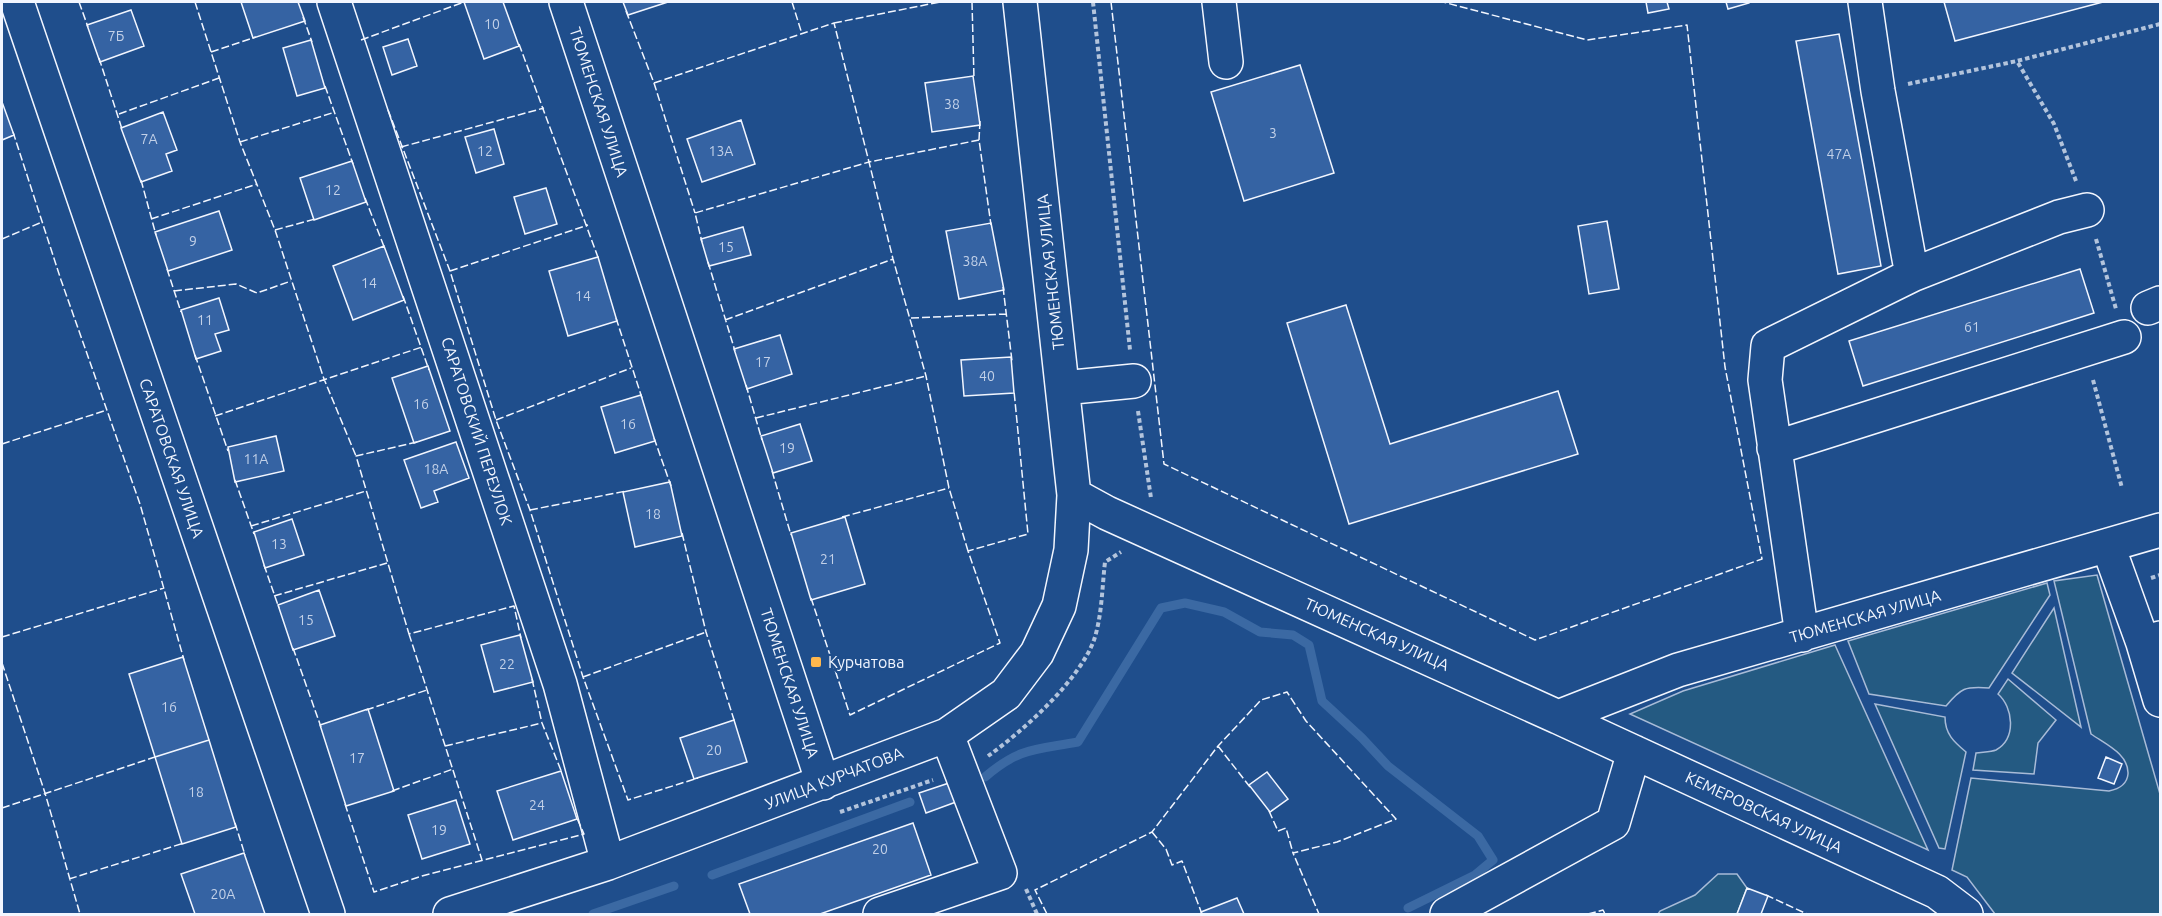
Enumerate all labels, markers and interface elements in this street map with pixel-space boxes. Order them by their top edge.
house number: 10 [484,16,500,32]
street label: ТЮМЕНСКАЯ УЛИЦА [566,25,632,180]
house number: 7Б [108,28,124,44]
house number: 38 [944,96,960,112]
house number: 3 [1269,125,1277,141]
house number: 7А [141,131,158,147]
house number: 12 [477,143,493,159]
house number: 13А [709,143,733,159]
house number: 47А [1827,146,1851,162]
house number: 12 [325,182,341,198]
street label: ТЮМЕНСКАЯ УЛИЦА [1033,193,1067,351]
house number: 9 [189,233,197,249]
house number: 15 [718,239,734,255]
house number: 38А [963,253,987,269]
house number: 14 [361,275,377,291]
house number: 14 [575,288,591,304]
house number: 11 [197,312,213,328]
house number: 61 [1964,319,1980,335]
street label: САРАТОВСКИЙ ПЕРЕУЛОК [438,334,517,528]
house number: 17 [755,354,771,370]
house number: 40 [979,368,995,384]
street label: САРАТОВСКАЯ УЛИЦА [136,376,208,541]
house number: 16 [413,396,429,412]
house number: 16 [620,416,636,432]
house number: 19 [779,440,795,456]
house number: 11А [244,451,268,467]
house number: 18А [424,461,448,477]
house number: 18 [645,506,661,522]
house number: 13 [271,536,287,552]
house number: 21 [820,551,836,567]
street label: ТЮМЕНСКАЯ УЛИЦА [1787,586,1943,646]
street label: ТЮМЕНСКАЯ УЛИЦА [1302,594,1453,674]
street label: ТЮМЕНСКАЯ УЛИЦА [757,606,823,761]
house number: 15 [298,612,314,628]
place label: Курчатова [828,653,904,671]
marker: Курчатова [809,655,823,669]
house number: 22 [499,656,515,672]
house number: 16 [161,699,177,715]
house number: 20 [706,742,722,758]
street label: УЛИЦА КУРЧАТОВА [762,743,906,813]
house number: 17 [349,750,365,766]
street label: КЕМЕРОВСКАЯ УЛИЦА [1683,768,1846,856]
house number: 18 [188,784,204,800]
house number: 24 [529,797,545,813]
house number: 19 [431,822,447,838]
house number: 20 [872,841,888,857]
house number: 20А [211,886,235,902]

